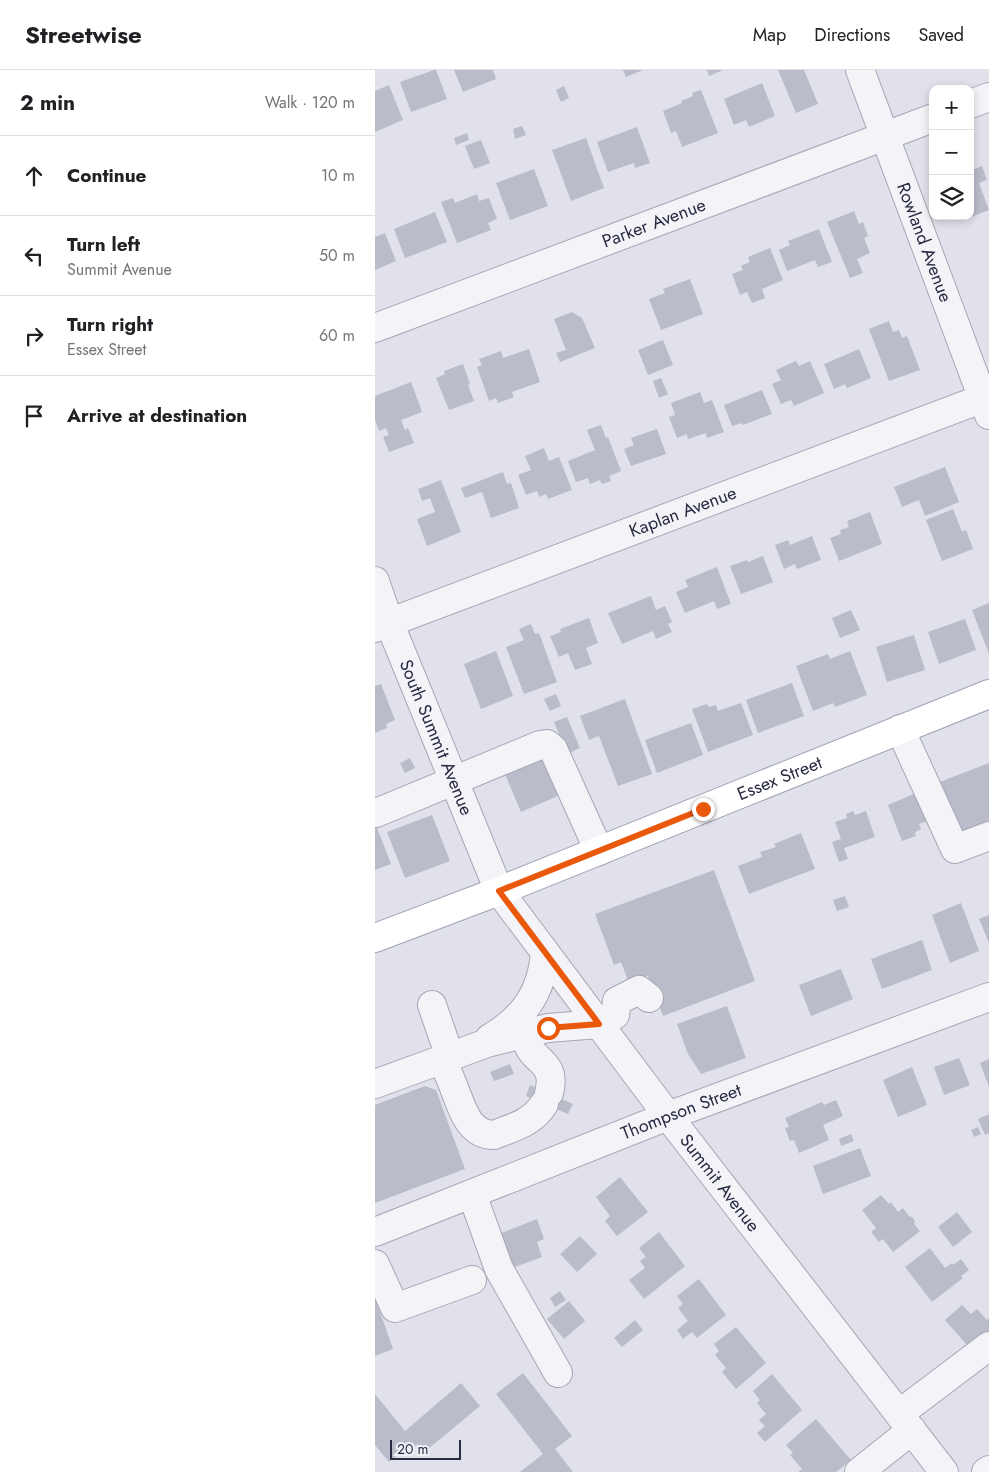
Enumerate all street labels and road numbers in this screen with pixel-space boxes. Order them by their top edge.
street label: Rowland Avenue [890,179,959,306]
street label: Parker Avenue [598,192,709,254]
street label: Kaplan Avenue [625,480,740,544]
street label: South Summit Avenue [393,656,480,819]
street label: Essex Street [733,749,827,807]
street label: Thompson Street [617,1077,746,1146]
street label: Summit Avenue [673,1128,766,1237]

